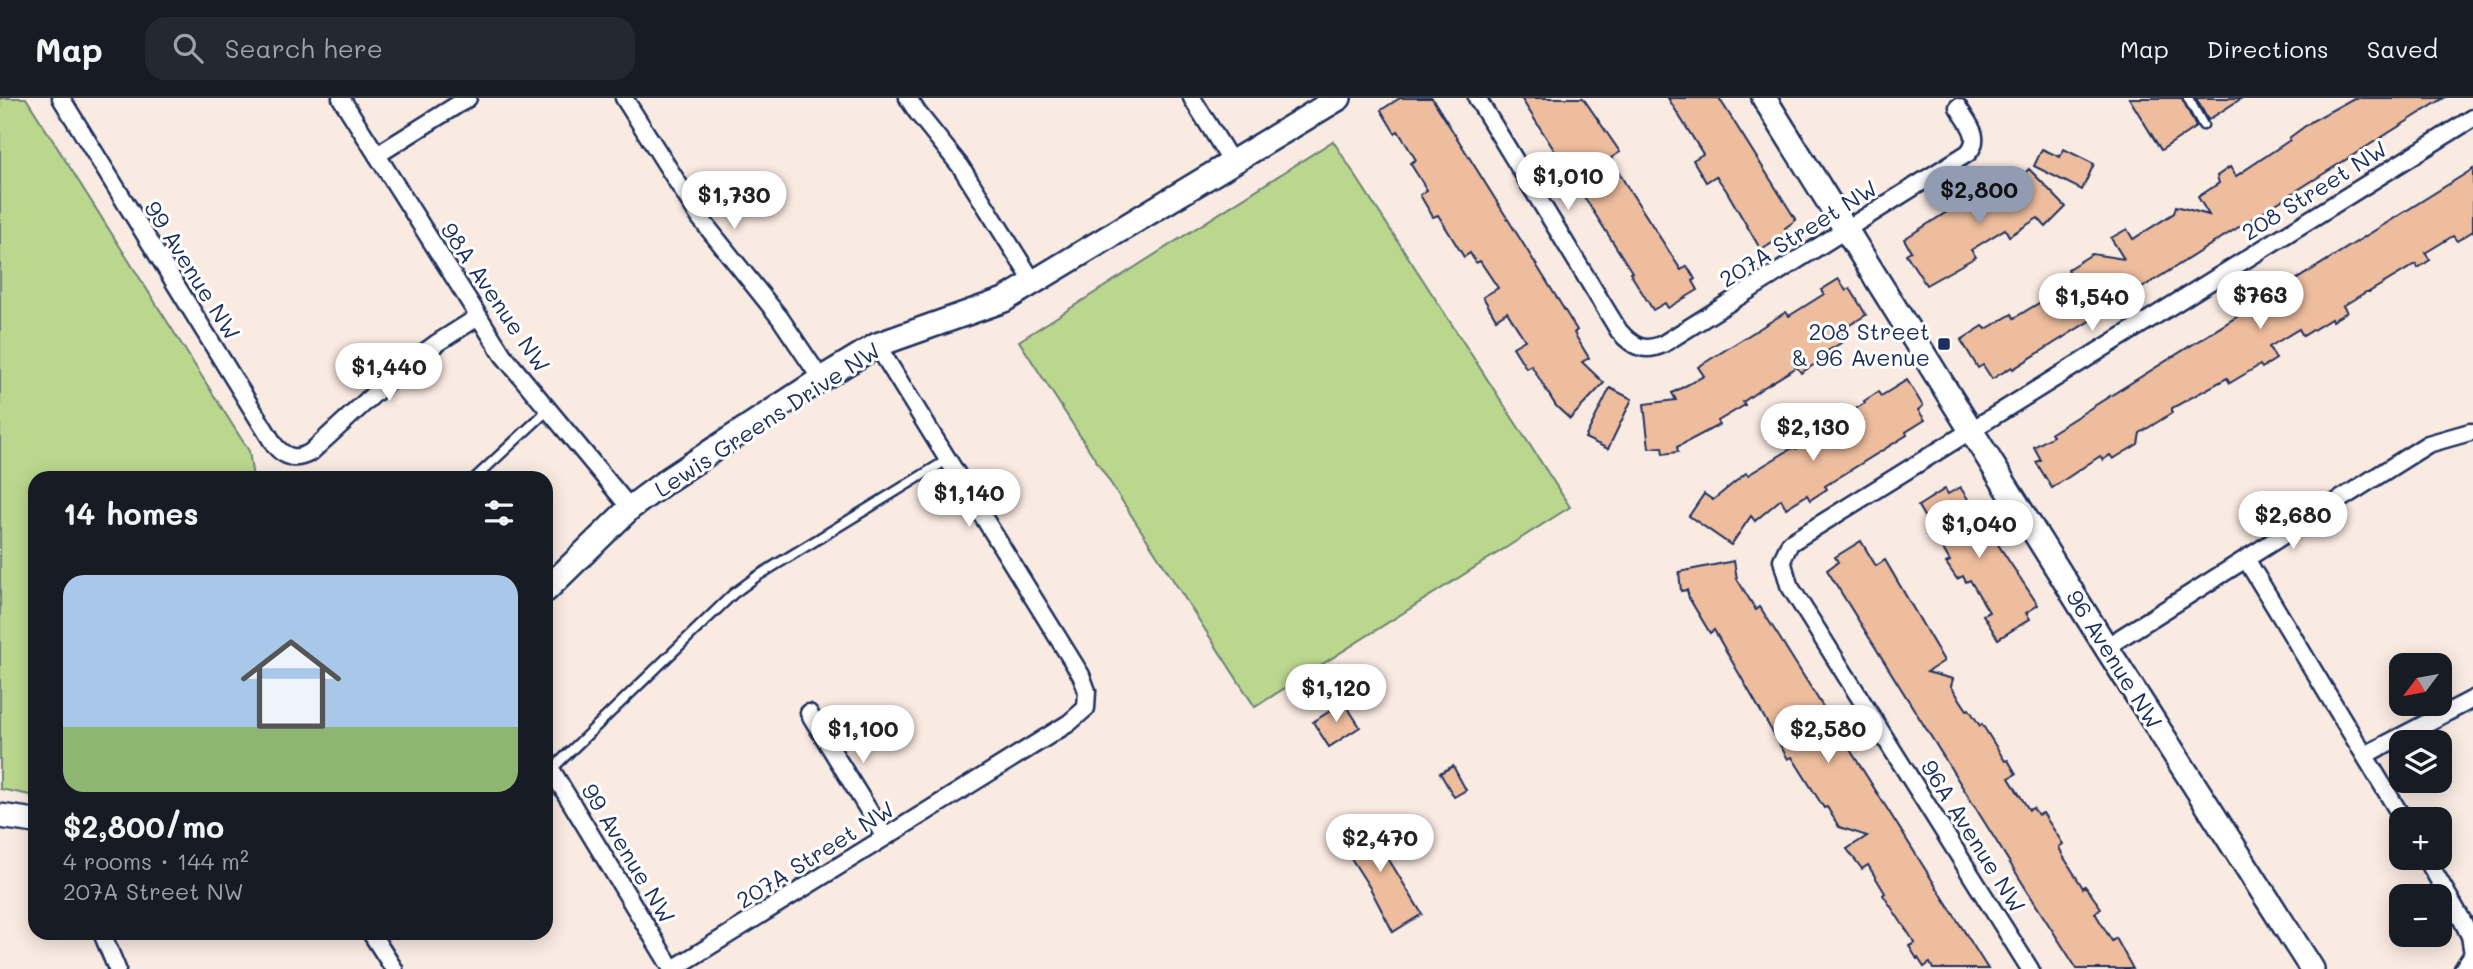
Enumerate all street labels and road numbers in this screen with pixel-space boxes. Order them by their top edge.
street label: 208 Street NW [2236,133,2392,247]
street label: 207A Street NW [1713,172,1883,294]
street label: 99 Avenue NW [138,195,248,345]
street label: 98A Avenue NW [435,216,557,378]
street label: Lewis Greens Drive NW [648,335,886,503]
street label: 96 Avenue NW [2060,584,2170,734]
street label: 96A Avenue NW [1915,754,2033,918]
street label: 99 Avenue NW [575,777,683,929]
street label: 207A Street NW [730,793,900,915]

